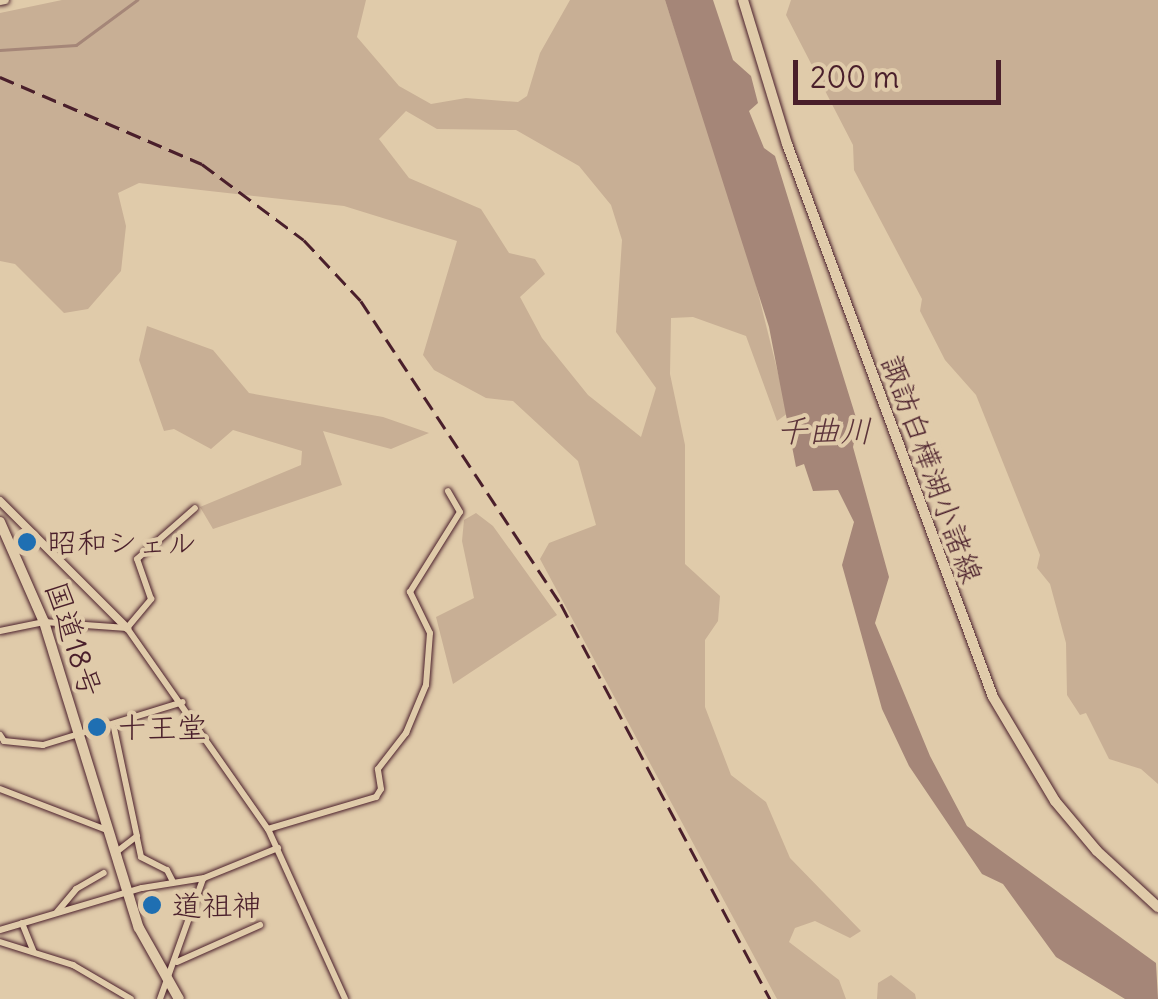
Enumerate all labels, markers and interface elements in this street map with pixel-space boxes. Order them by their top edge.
scale bar [798,40,1006,102]
text: 200 m [810,58,899,96]
street label: 諏訪白樺湖小諸線 [874,350,990,588]
water label: 千曲川 [776,412,872,450]
place label: 昭和シェル [47,524,197,560]
marker: 昭和シェル [16,531,38,553]
street label: 国道18号 [38,577,110,701]
place label: 十王堂 [117,709,207,745]
marker: 十王堂 [86,716,108,738]
place label: 道祖神 [172,887,262,923]
marker: 道祖神 [141,894,163,916]

